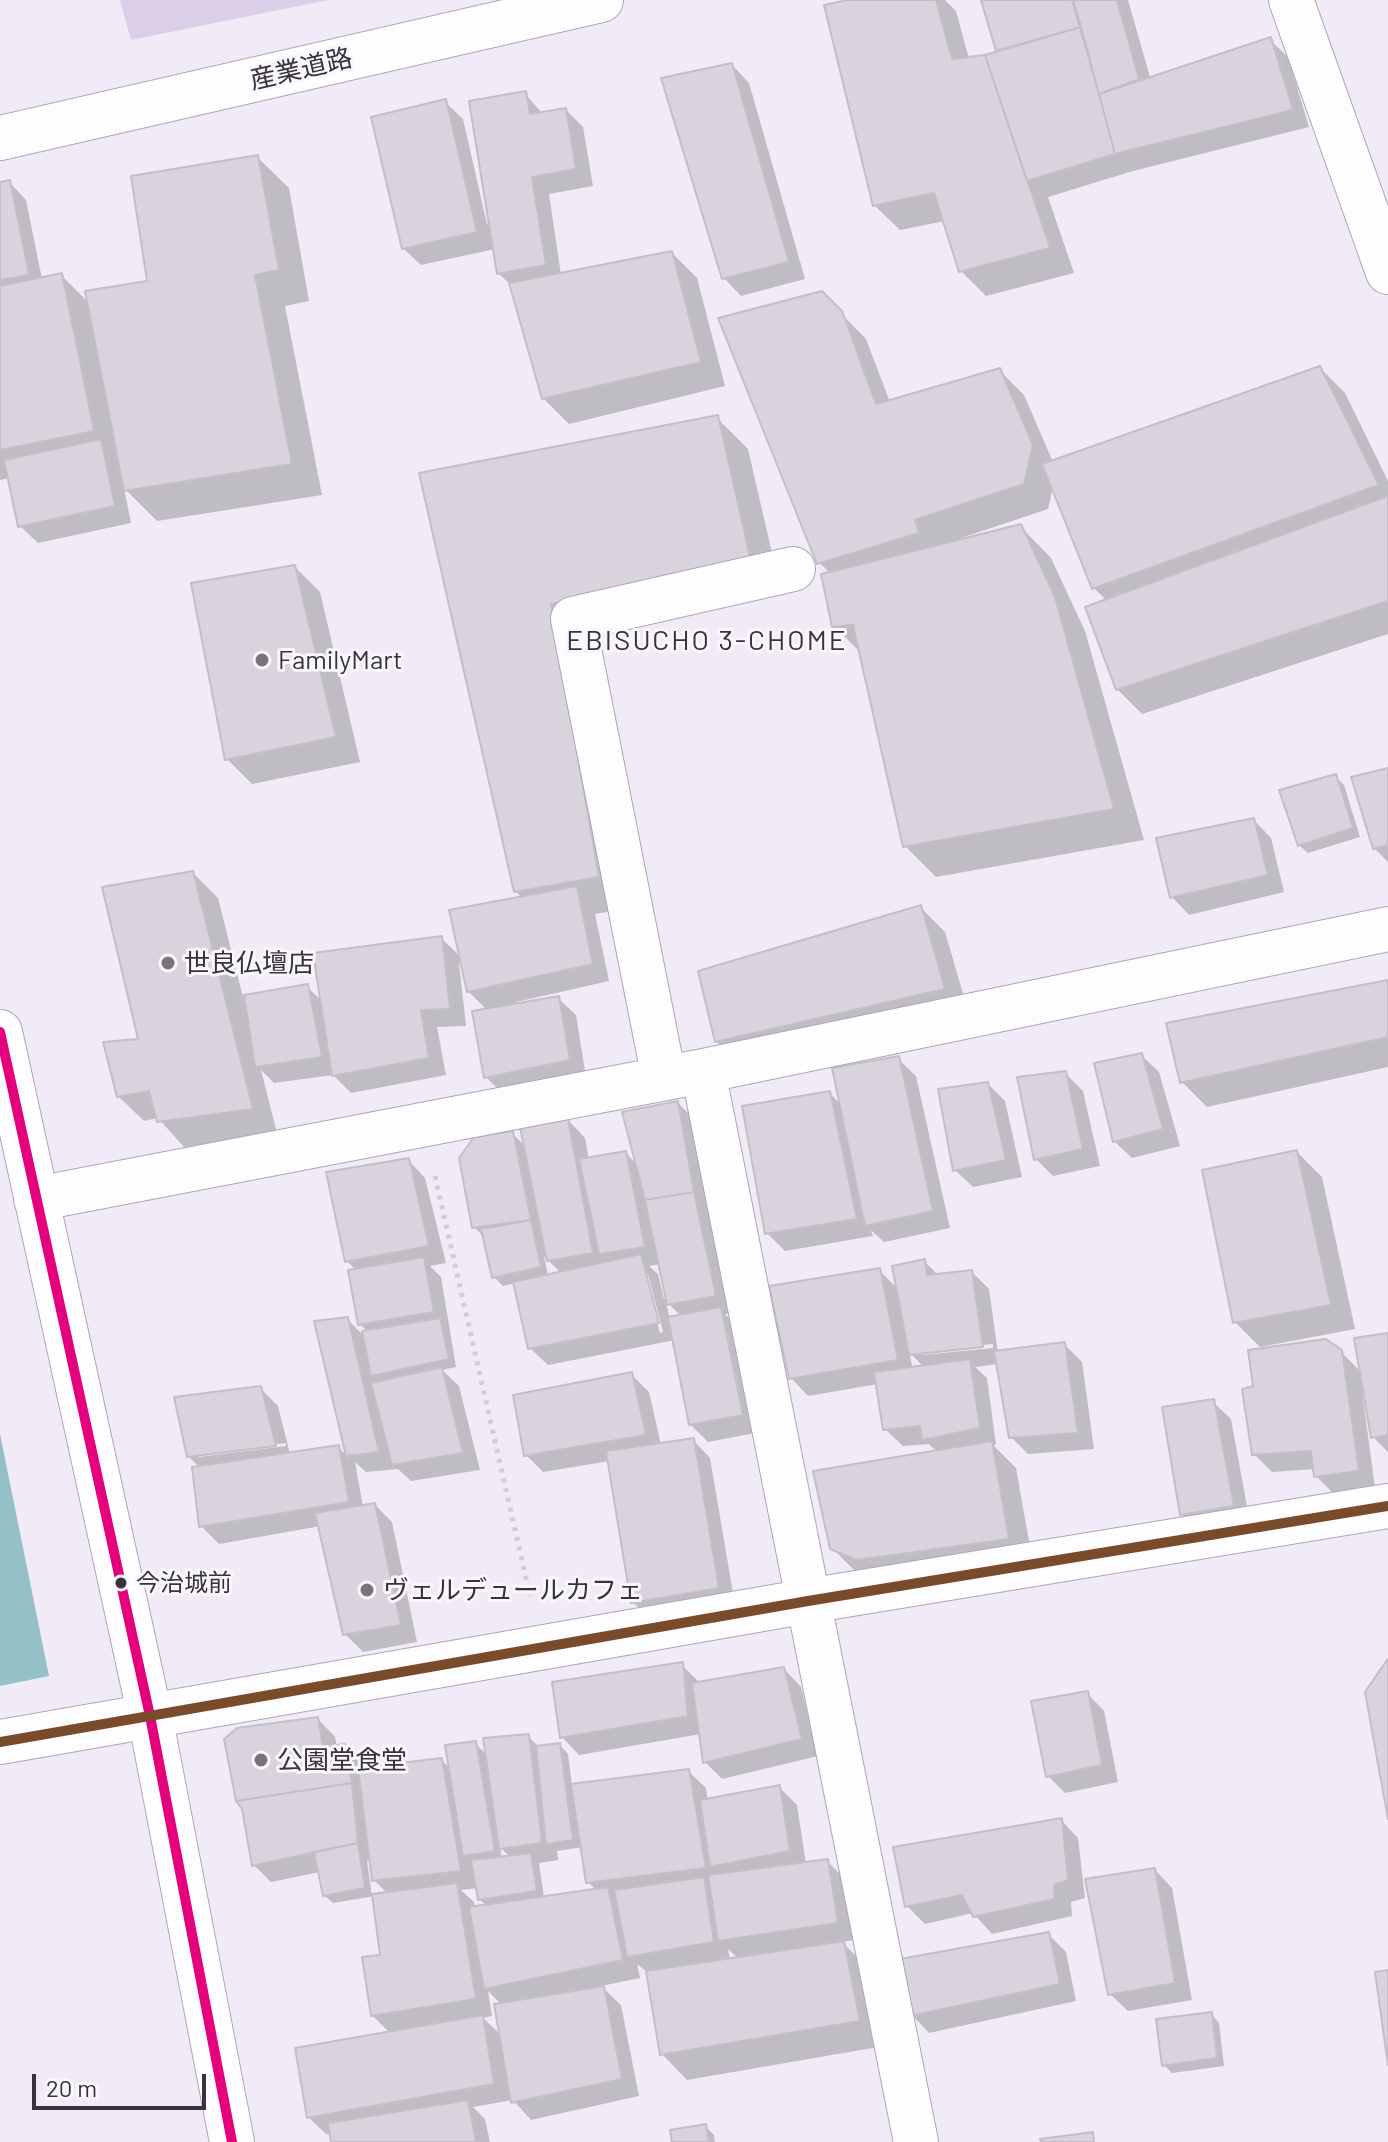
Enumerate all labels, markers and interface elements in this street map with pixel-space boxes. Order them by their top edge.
street label: 産業道路 [247,42,355,96]
district label: EBISUCHO 3-CHOME [566,624,848,658]
place label: FamilyMart [278,644,402,676]
marker: FamilyMart [253,651,271,669]
place label: 世良仏壇店 [184,947,314,979]
marker: 世良仏壇店 [159,954,177,972]
place label: 今治城前 [136,1569,232,1597]
place label: ヴェルデュールカフェ [383,1574,643,1606]
marker: 今治城前 [113,1575,129,1591]
marker: ヴェルデュールカフェ [358,1581,376,1599]
place label: 公園堂食堂 [277,1744,407,1776]
marker: 公園堂食堂 [252,1751,270,1769]
scale bar [36,2058,210,2108]
text: 20 m [46,2073,97,2102]

